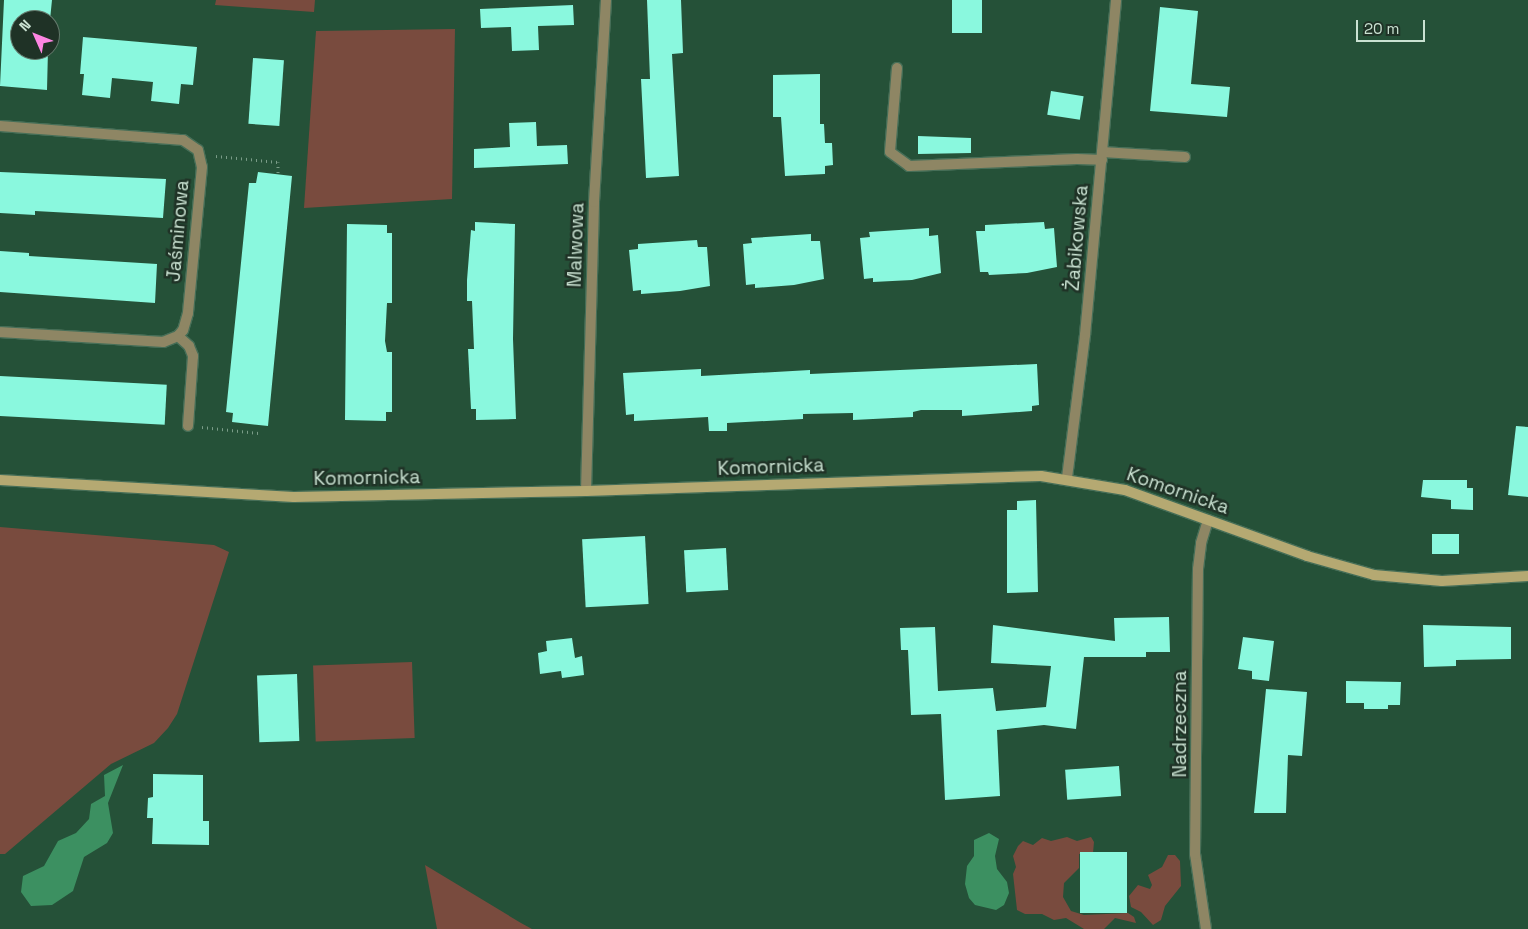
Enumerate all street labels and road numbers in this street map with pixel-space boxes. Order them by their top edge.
street label: Jaśminowa [162,179,194,283]
street label: Żabikowska [1061,184,1093,292]
street label: Malwowa [563,202,589,288]
street label: Komornicka [717,454,825,480]
street label: Komornicka [1124,463,1232,519]
street label: Komornicka [313,466,421,490]
street label: Nadrzeczna [1169,671,1191,777]

